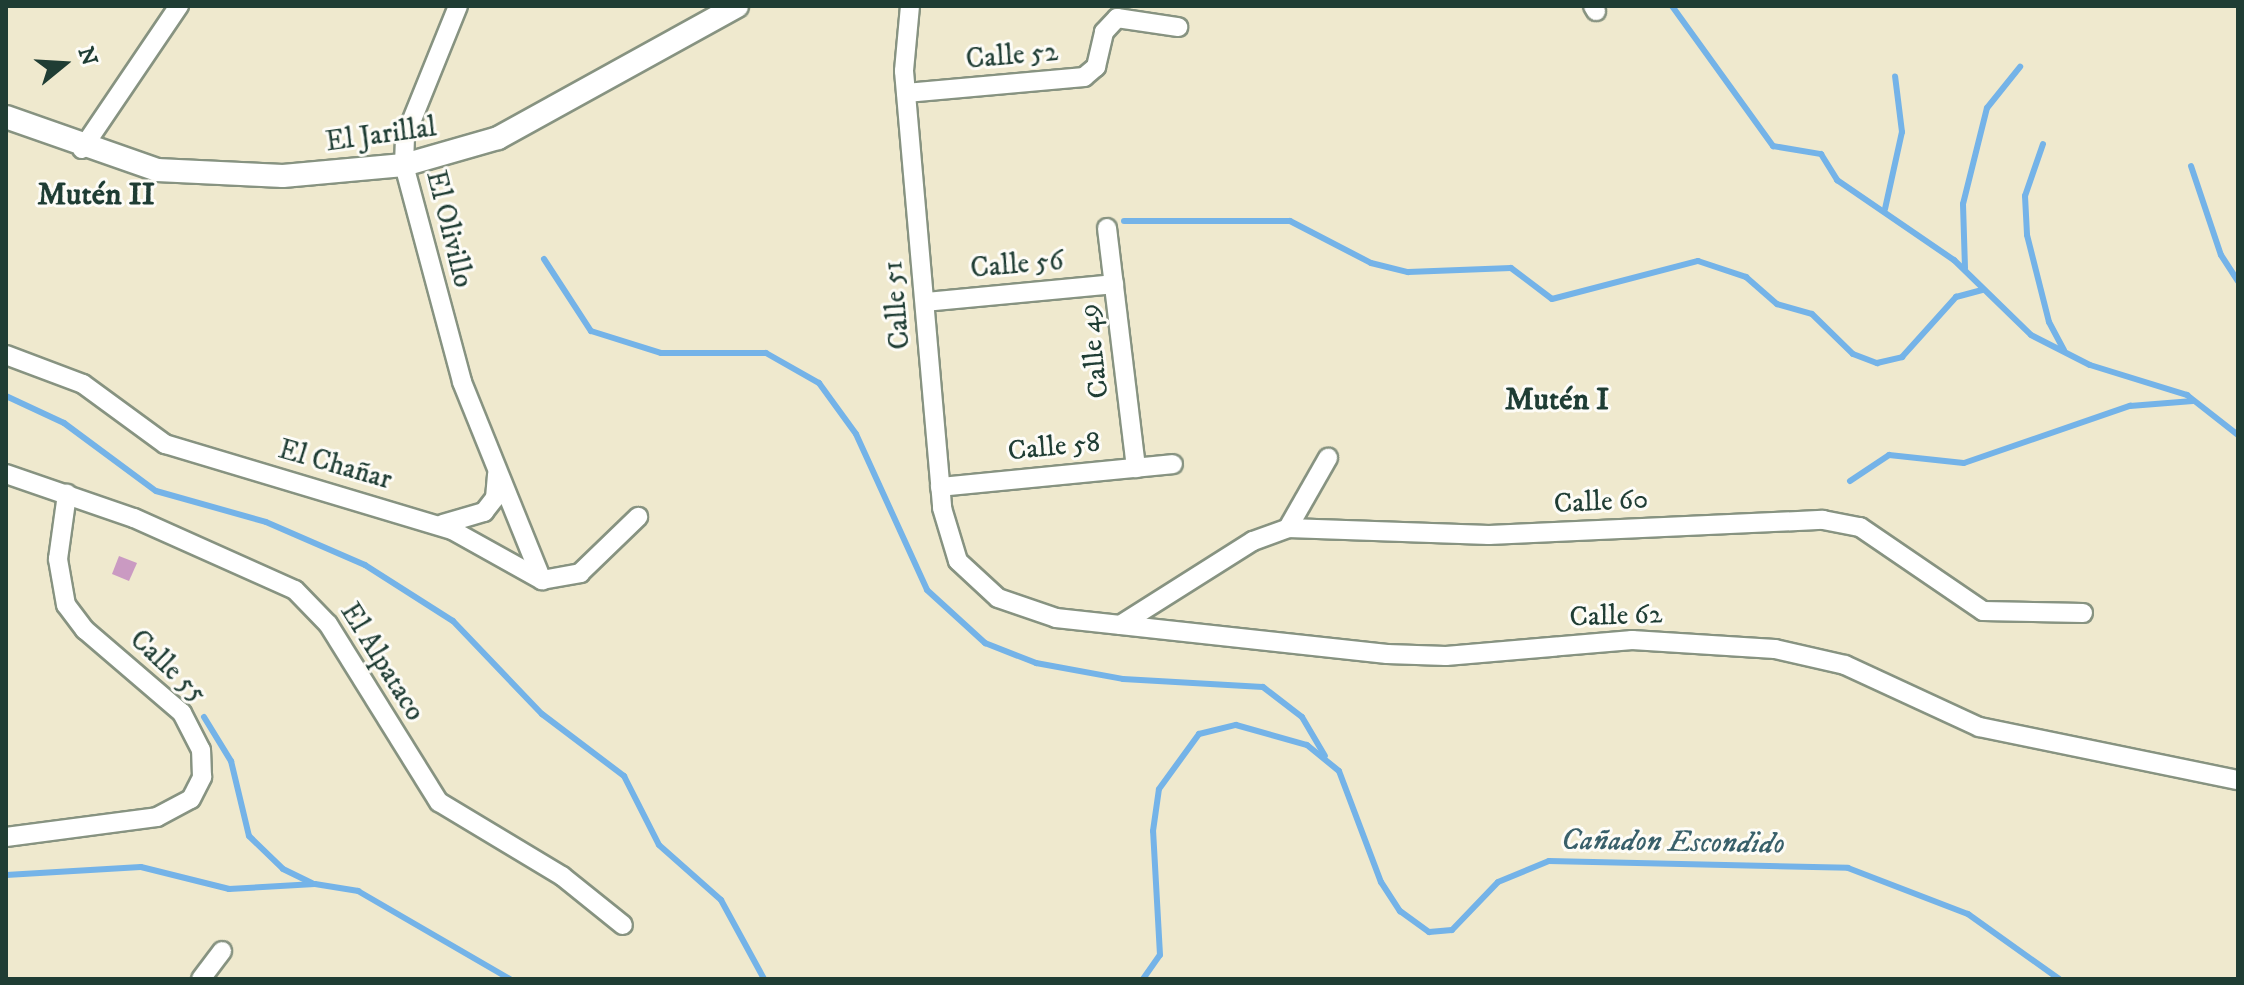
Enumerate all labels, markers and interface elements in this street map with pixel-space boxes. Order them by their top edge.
north arrow [24,24,104,104]
street label: Calle 52 [964,35,1060,77]
text: N [72,44,103,69]
street label: El Jarillal [323,111,439,159]
street label: El Olivillo [418,167,480,291]
district label: Mutén II [37,176,155,214]
street label: Calle 56 [969,244,1065,286]
street label: Calle 51 [876,259,918,351]
street label: Calle 49 [1072,302,1116,400]
district label: Mutén I [1505,381,1609,419]
street label: Calle 58 [1006,425,1102,469]
street label: El Chañar [274,433,396,497]
street label: Calle 60 [1553,483,1649,521]
street label: El Alpataco [333,597,431,727]
street label: Calle 62 [1569,598,1663,634]
street label: Calle 55 [123,623,213,711]
water label: Cañadon Escondido [1561,823,1785,863]

